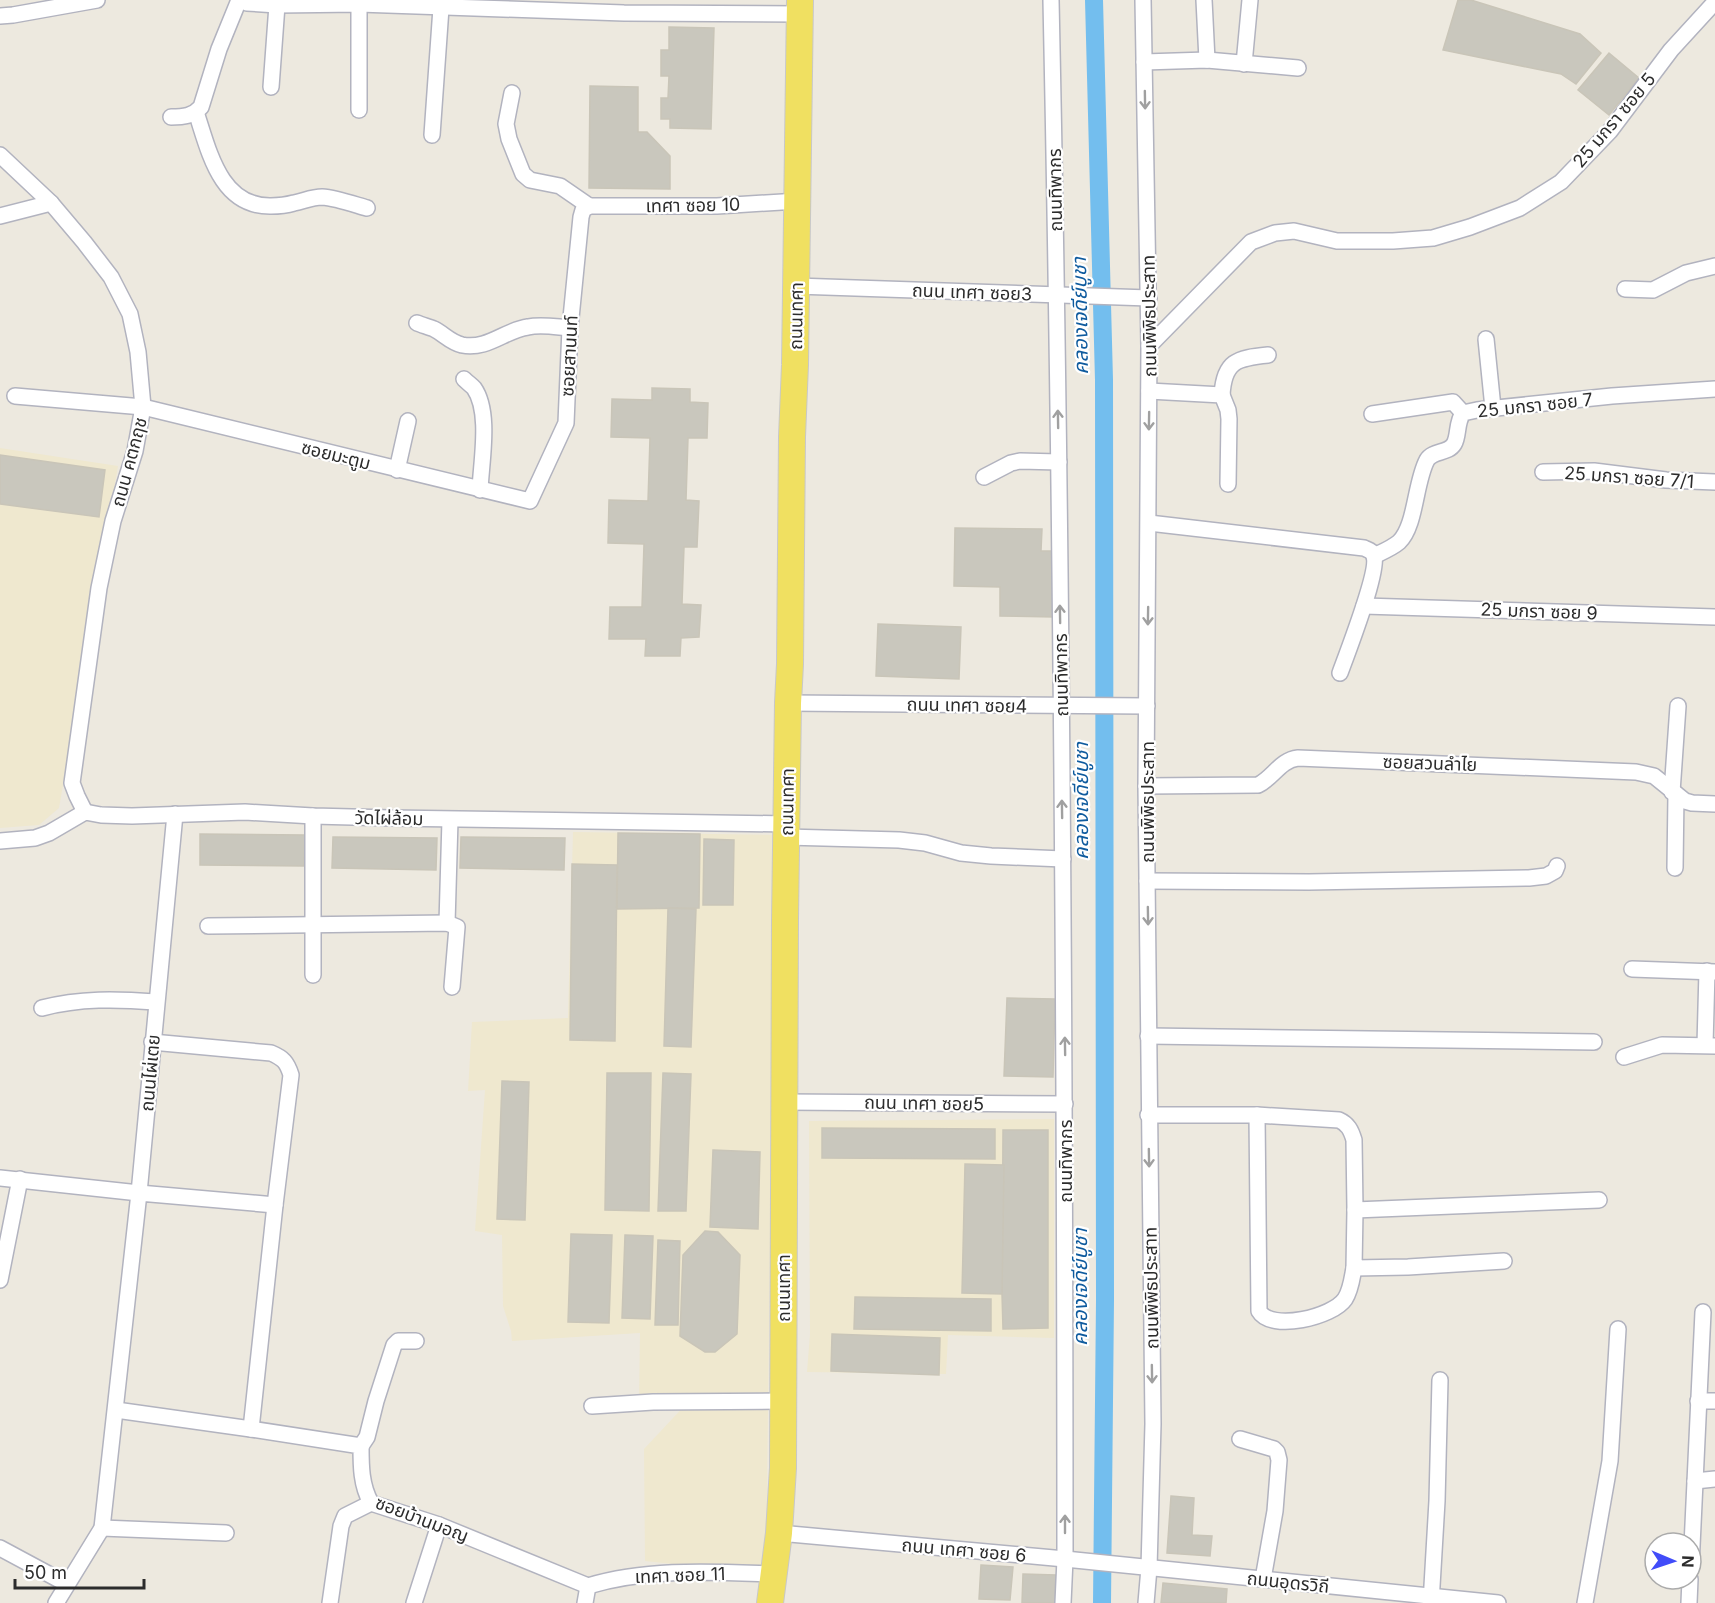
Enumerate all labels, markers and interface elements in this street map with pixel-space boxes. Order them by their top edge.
street label: 25 มกรา ซอย 5 [1568,68,1660,172]
one-way arrow [1139,90,1150,110]
street label: ถนนทิพากร [1044,148,1066,232]
street label: เทศา ซอย 10 [645,194,741,216]
street label: ถนนพิพิธประสาท [1137,255,1161,377]
water label: คลองเจดีย์บูชา [1067,256,1094,375]
street label: ถนน เทศา ซอย3 [912,279,1032,305]
street label: ถนนเทศา [785,282,807,350]
street label: ซอยสานนท์ [556,315,582,397]
street label: 25 มกรา ซอย 7 [1476,388,1594,422]
one-way arrow [1053,409,1064,429]
one-way arrow [1143,411,1154,431]
street label: ถนน คตกฤช [107,415,151,509]
street label: ซอยมะตูม [299,436,373,476]
street label: 25 มกรา ซอย 7/1 [1563,462,1695,492]
street label: 25 มกรา ซอย 9 [1480,598,1598,624]
one-way arrow [1054,604,1066,624]
one-way arrow [1142,606,1154,626]
street label: ถนนทิพากร [1050,633,1072,717]
street label: ถนน เทศา ซอย4 [907,693,1027,717]
water label: คลองเจดีย์บูชา [1069,741,1094,860]
street label: ถนนพิพิธประสาท [1137,741,1158,863]
street label: ซอยสวนลำไย [1382,751,1478,775]
street label: ถนนเทศา [776,768,798,836]
one-way arrow [1056,799,1068,819]
street label: วัดไผ่ล้อม [354,807,424,829]
one-way arrow [1142,906,1154,926]
street label: ถนนไผ่เตย [136,1034,164,1112]
one-way arrow [1059,1036,1070,1056]
street label: ถนน เทศา ซอย5 [864,1091,984,1115]
street label: ถนนทิพากร [1055,1119,1076,1203]
one-way arrow [1143,1147,1155,1167]
water label: คลองเจดีย์บูชา [1068,1227,1093,1346]
street label: ถนนพิพิธประสาท [1139,1227,1163,1349]
street label: ถนนเทศา [773,1254,794,1322]
one-way arrow [1146,1363,1158,1383]
street label: ซอยบ้านมอญ [372,1492,472,1546]
one-way arrow [1059,1514,1071,1534]
north arrow [1643,1531,1703,1591]
street label: ถนน เทศา ซอย 6 [901,1534,1027,1566]
scale bar [15,1552,144,1590]
text: N [1678,1555,1698,1568]
text: 50 m [24,1562,67,1583]
street label: เทศา ซอย 11 [634,1563,726,1587]
street label: ถนนอุดรวิถี [1246,1567,1330,1598]

